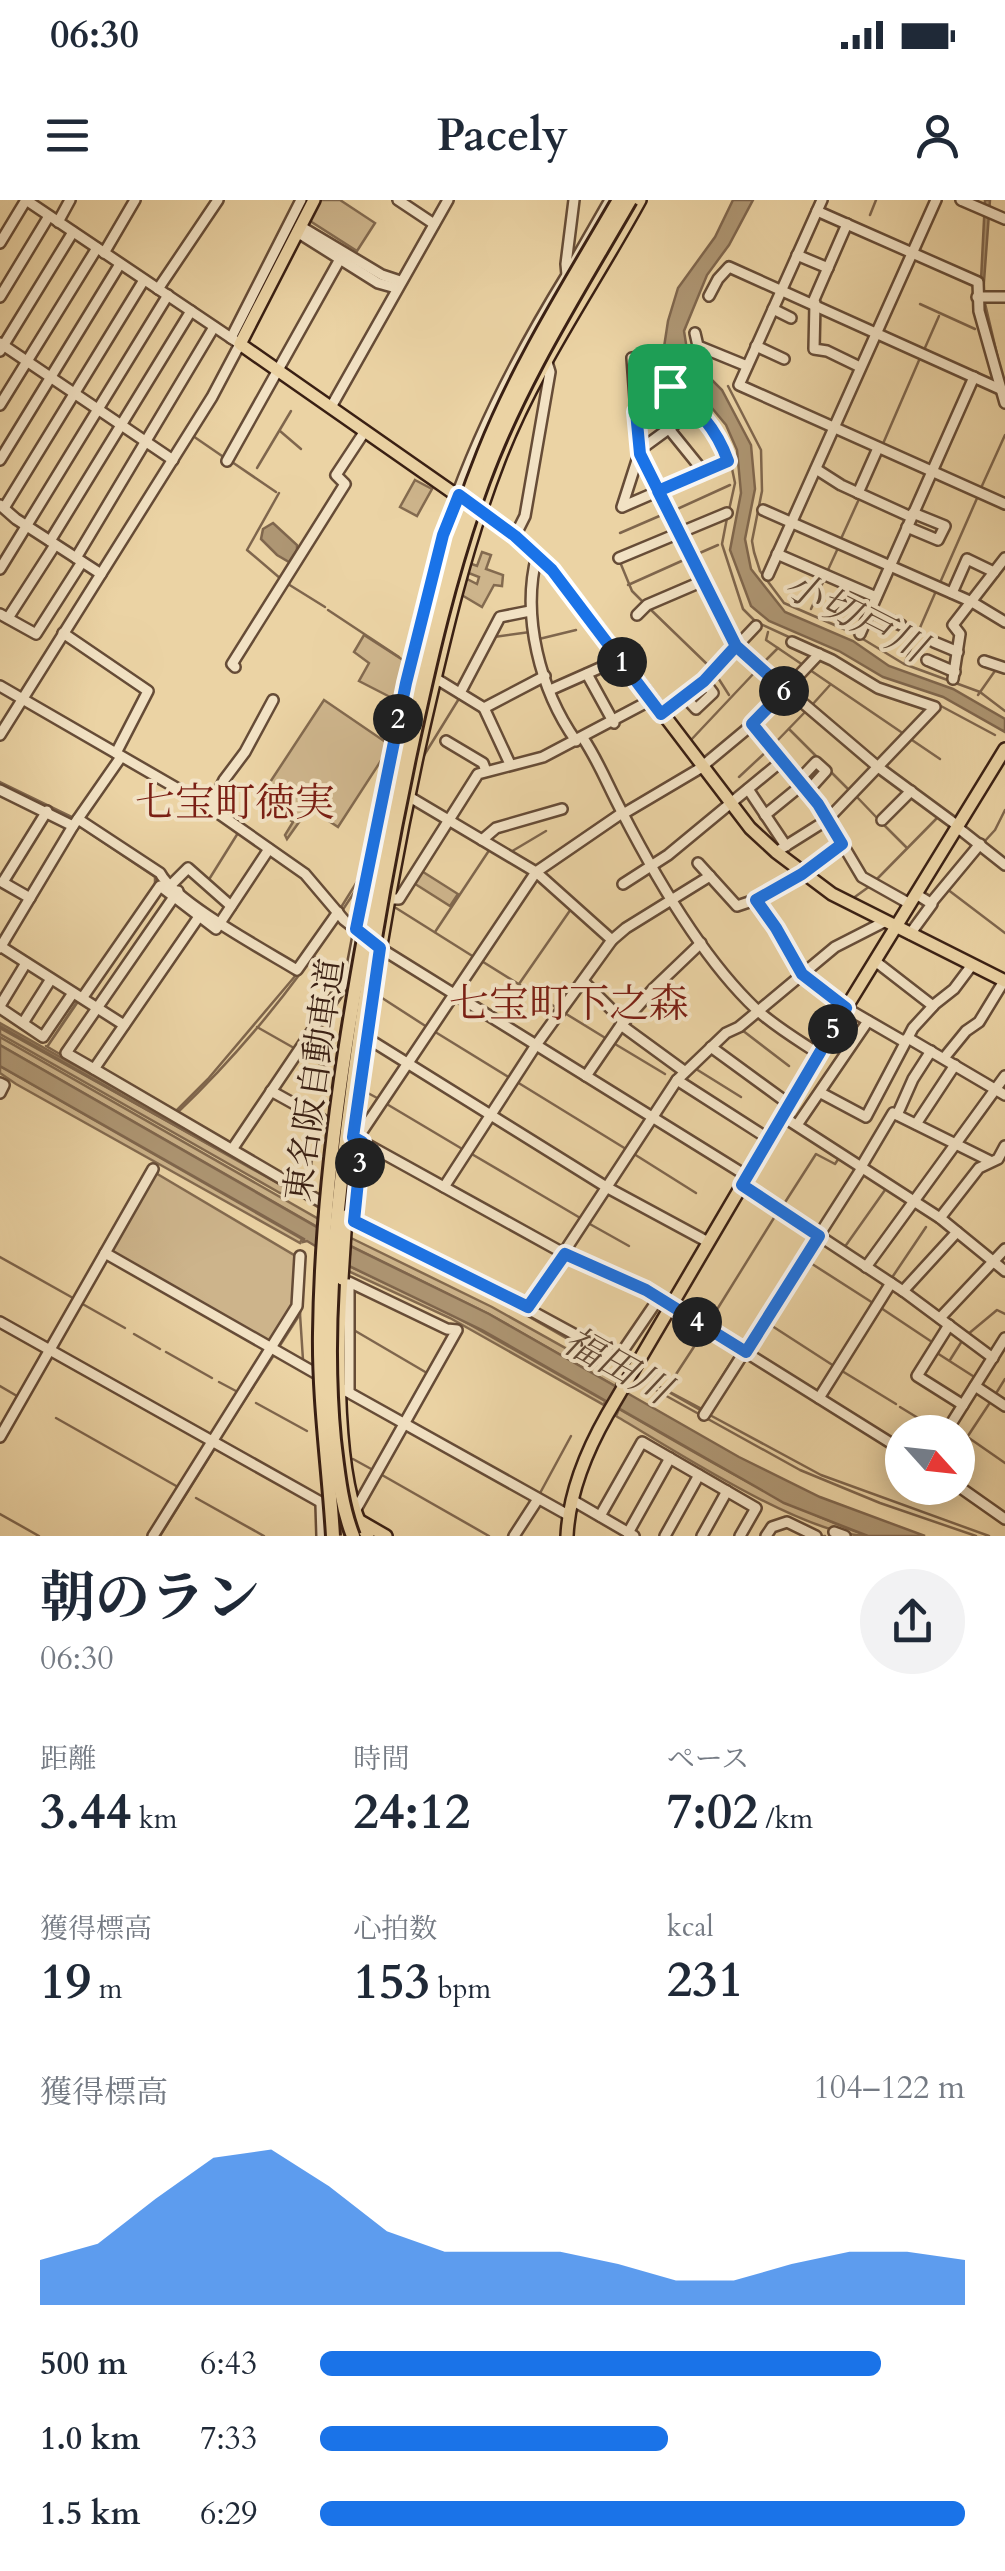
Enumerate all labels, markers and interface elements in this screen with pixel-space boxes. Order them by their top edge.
text: 06:30 [50,9,139,61]
text: Pacely [437,105,568,166]
icon: menu [40,108,95,163]
icon: person [910,108,965,163]
pin [628,344,713,429]
icon: arrive [643,359,698,414]
water label: 小切戸川 [775,559,938,676]
pin: 1 [597,637,647,687]
text: 1 [615,643,629,681]
pin: 6 [759,666,809,716]
text: 6 [777,672,791,710]
pin: 2 [373,694,423,744]
text: 2 [391,700,405,738]
district label: 七宝町徳実 [135,776,335,831]
street label: 東名阪自動車道 [274,955,356,1205]
district label: 七宝町下之森 [449,977,689,1032]
pin: 5 [808,1004,858,1054]
text: 5 [826,1010,840,1048]
pin: 3 [335,1138,385,1188]
text: 3 [353,1144,367,1182]
pin: 4 [672,1297,722,1347]
text: 4 [690,1303,704,1341]
water label: 福田川 [555,1316,683,1418]
north arrow [885,1415,975,1505]
map controls [885,1415,975,1505]
text: 朝のラン [40,1562,260,1636]
button: share [860,1569,965,1674]
text: 06:30 [40,1637,114,1681]
text: 距離 [40,1740,96,1778]
text: 時間 [353,1740,409,1778]
text: ペース [667,1740,749,1778]
text: 3.44 [40,1778,131,1846]
text: 24:12 [353,1778,470,1846]
text: 7:02 [667,1778,758,1846]
text: km [131,1800,178,1838]
text: /km [758,1800,813,1838]
text: kcal [667,1908,714,1946]
text: 獲得標高 [40,1910,152,1948]
text: 心拍数 [353,1910,437,1948]
text: 231 [667,1946,744,2014]
text: 19 [40,1948,91,2016]
text: 153 [353,1948,430,2016]
text: m [91,1970,122,2008]
text: bpm [430,1970,491,2008]
text: 104–122 m [813,2066,965,2110]
text: 獲得標高 [40,2071,168,2115]
text: 500 m [40,2342,127,2386]
text: 6:43 [200,2342,257,2386]
text: 1.0 km [40,2417,140,2461]
text: 7:33 [200,2417,257,2461]
text: 1.5 km [40,2492,140,2536]
text: 6:29 [200,2492,257,2536]

